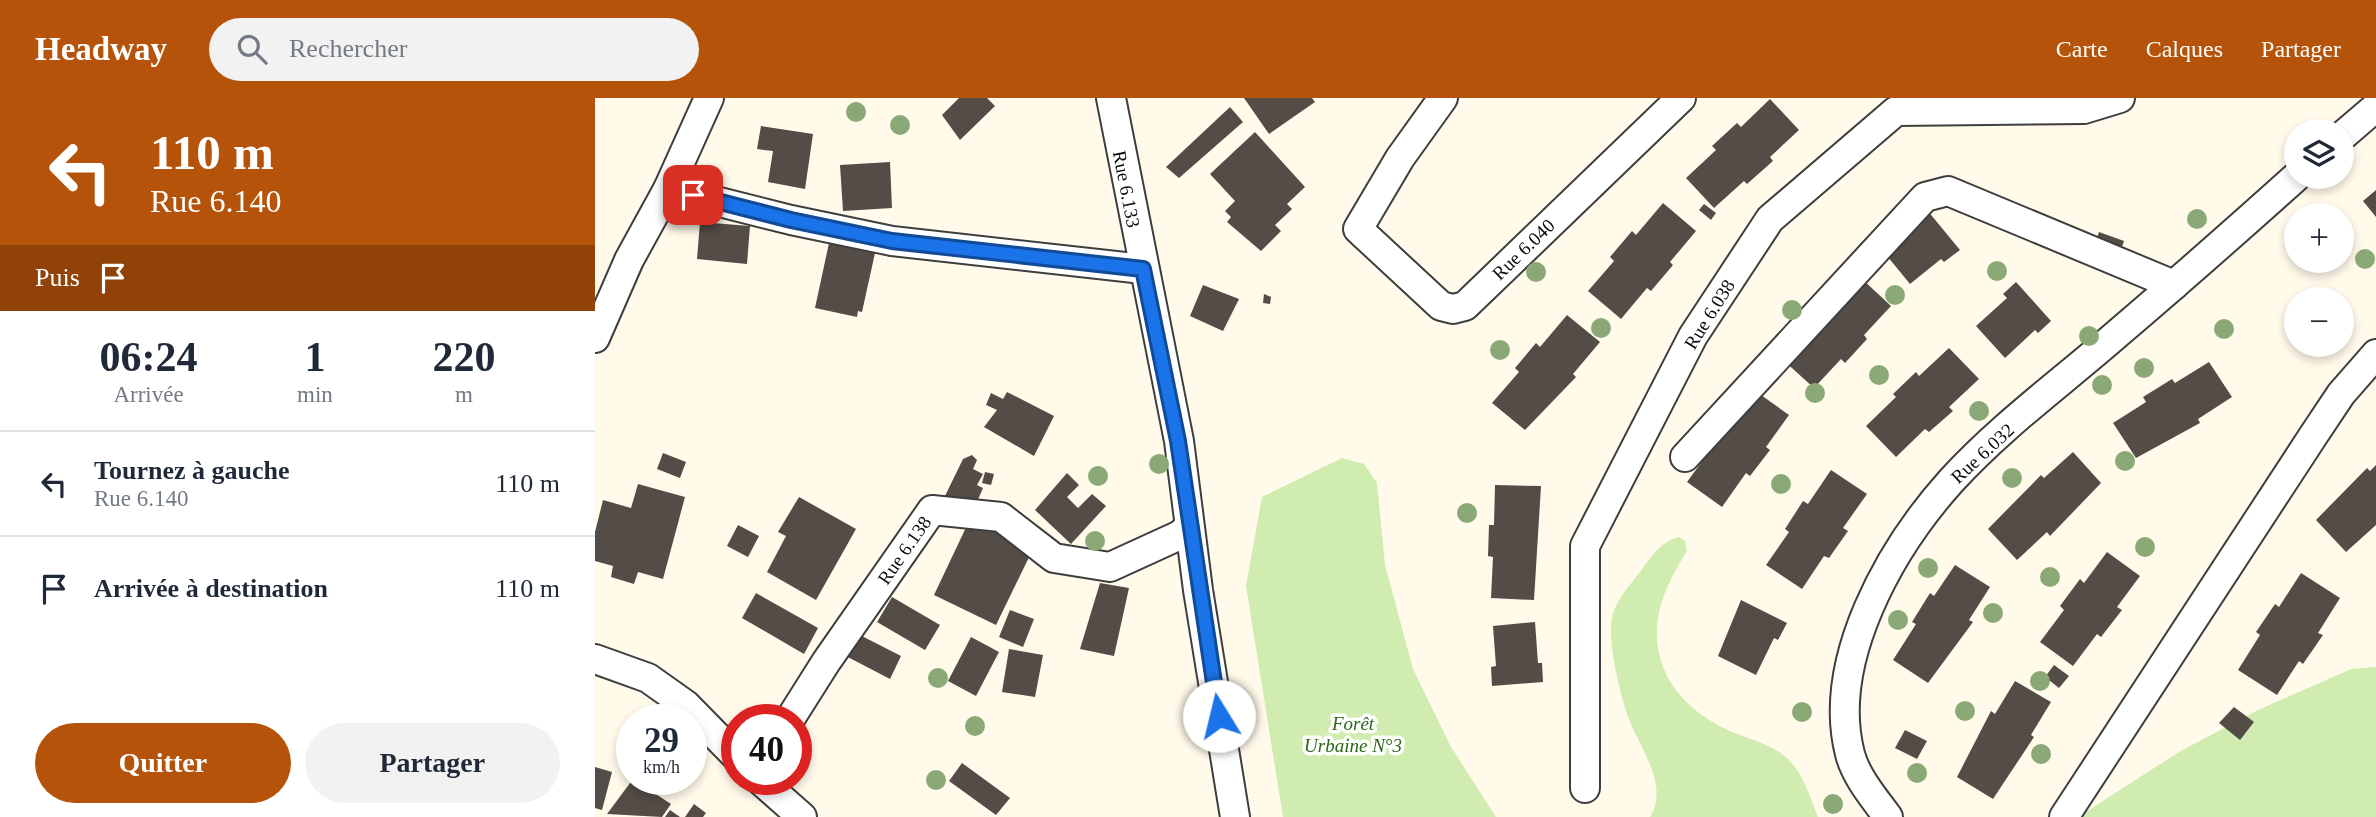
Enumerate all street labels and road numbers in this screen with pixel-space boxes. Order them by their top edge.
street label: Rue 6.133 [1109,149,1144,229]
street label: Rue 6.040 [1488,215,1559,284]
street label: Rue 6.038 [1680,276,1739,353]
street label: Rue 6.032 [1947,419,2018,488]
street label: Rue 6.138 [873,512,935,588]

